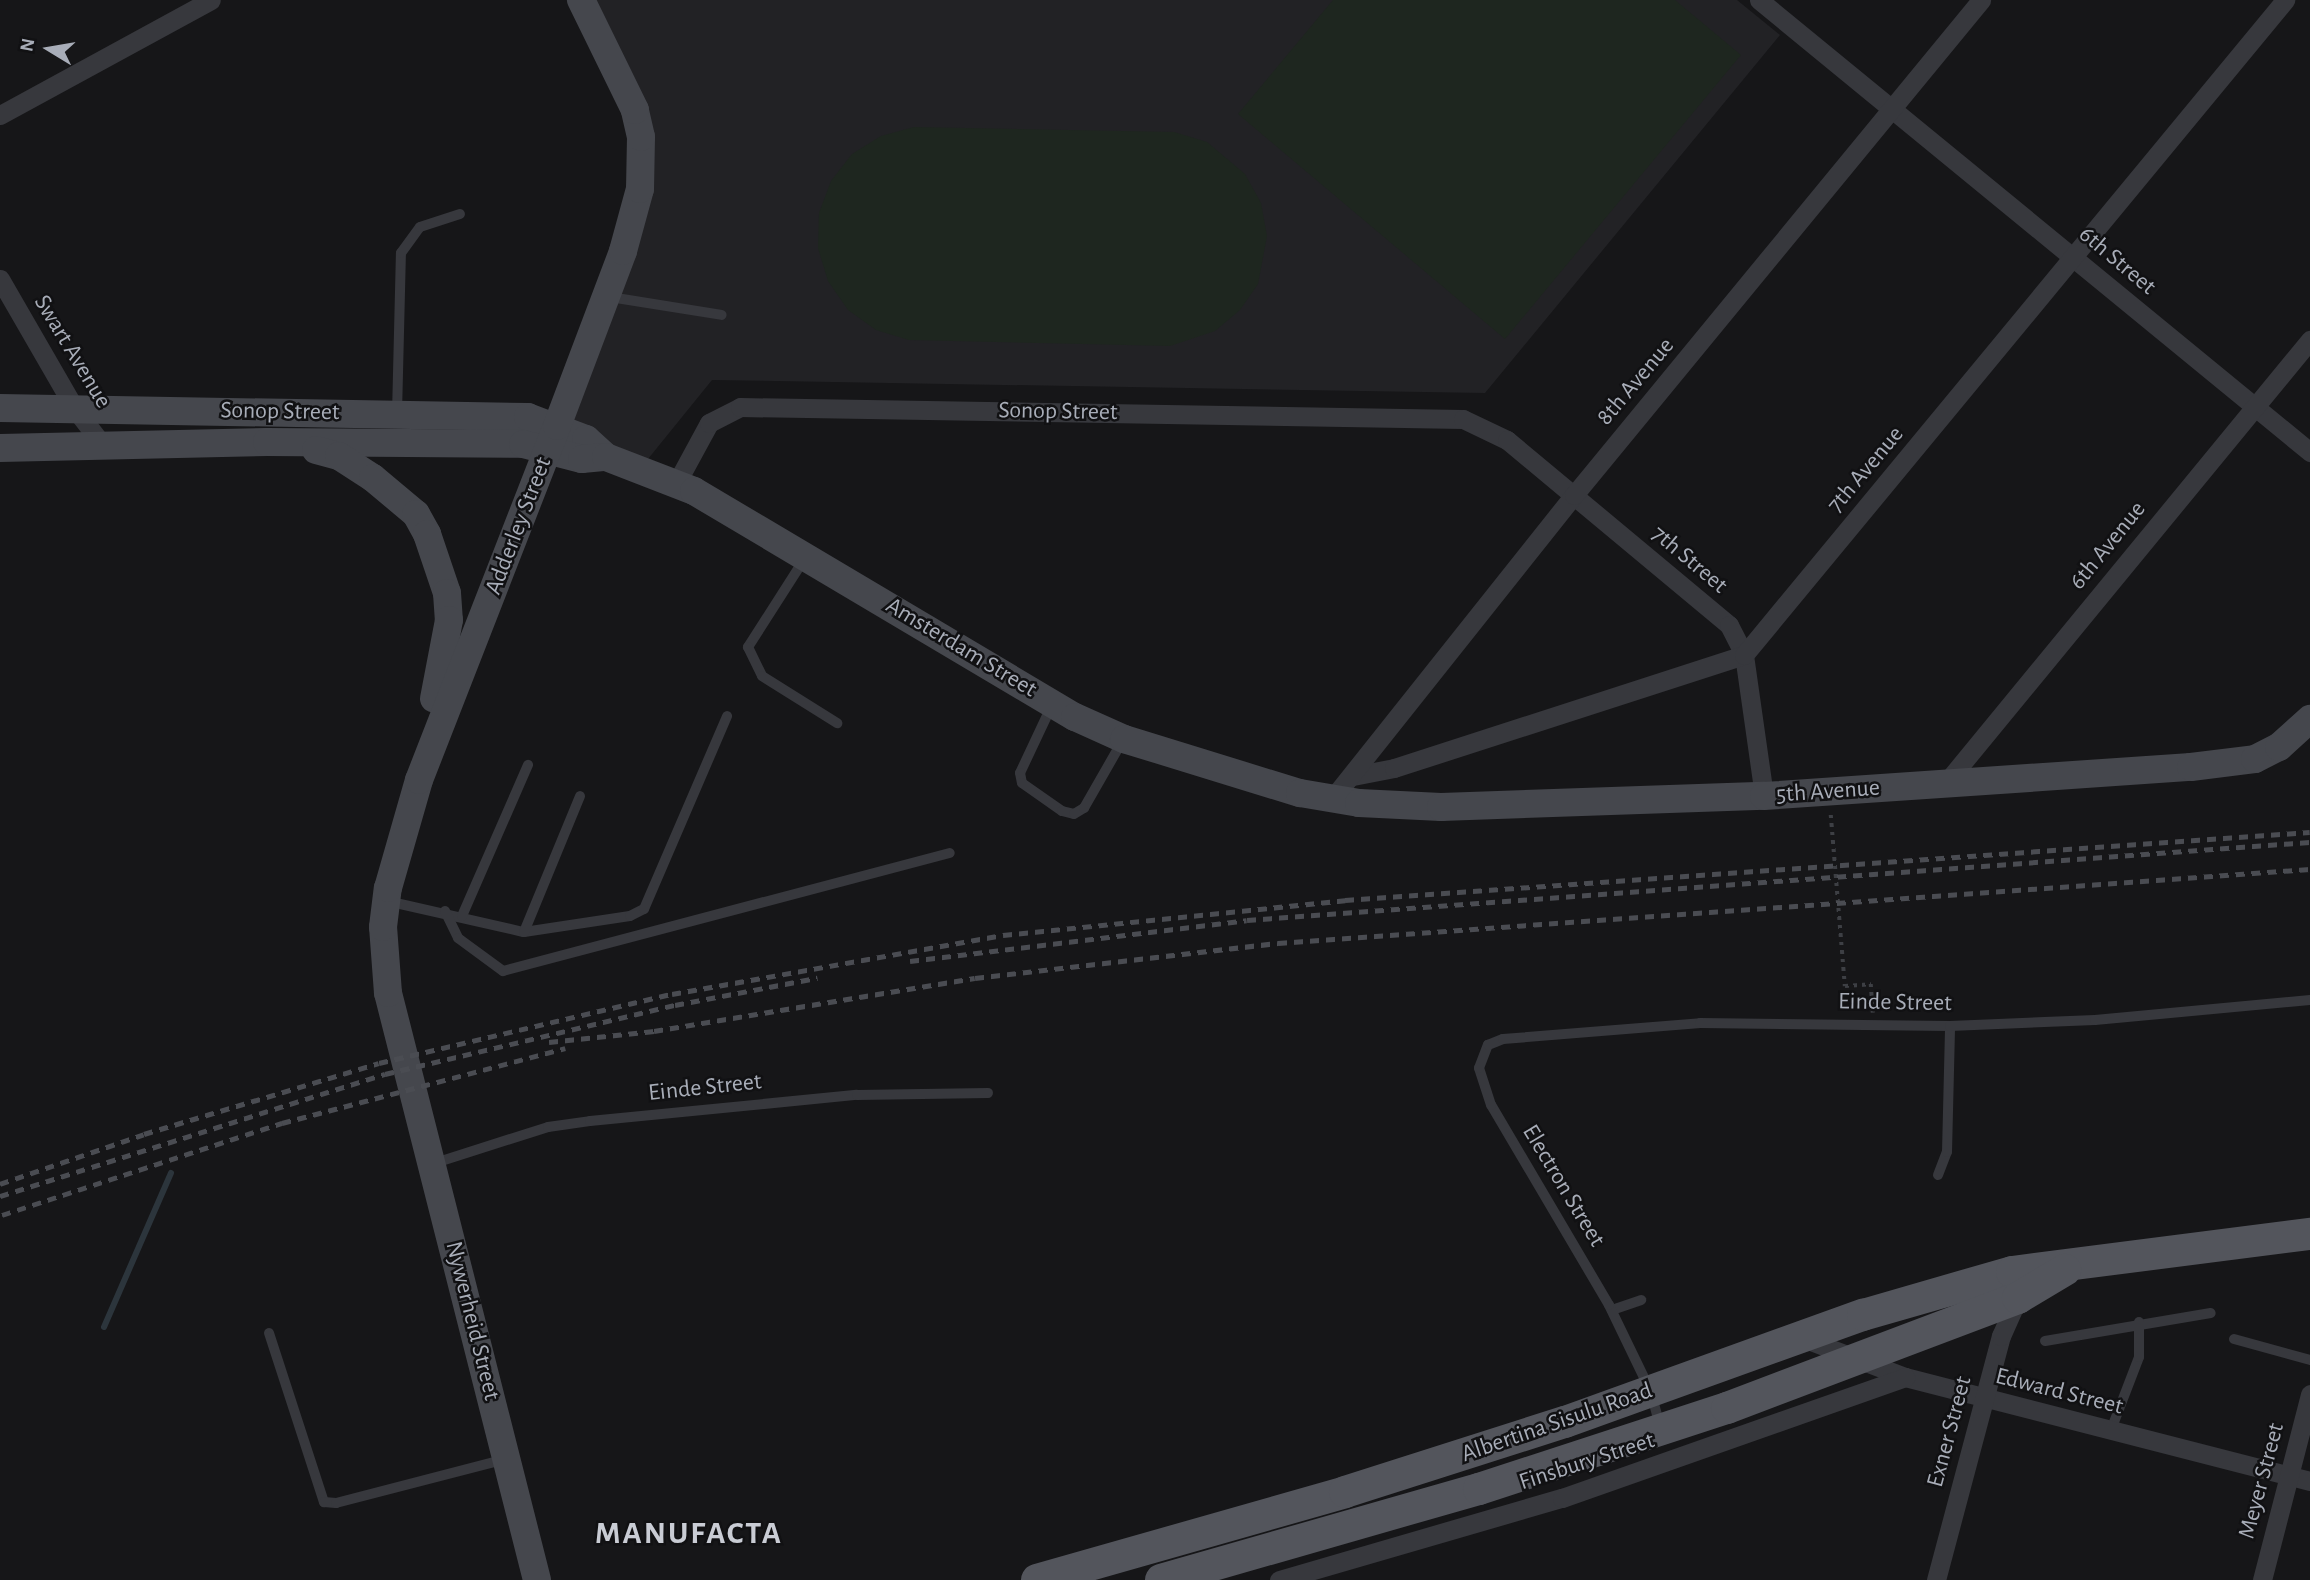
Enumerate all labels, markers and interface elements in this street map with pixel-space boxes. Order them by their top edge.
north arrow [14,14,84,84]
text: N [17,37,38,53]
street label: 6th Street [2073,220,2161,302]
street label: Swart Avenue [27,290,117,414]
street label: 8th Avenue [1591,332,1681,432]
street label: Sonop Street [220,397,340,427]
street label: Sonop Street [998,397,1118,427]
street label: 7th Avenue [1822,421,1910,519]
street label: Adderley Street [480,453,558,599]
street label: 6th Avenue [2064,496,2152,596]
street label: 7th Street [1645,520,1733,600]
street label: Amsterdam Street [880,592,1042,704]
street label: 5th Avenue [1775,774,1881,810]
street label: Einde Street [1838,988,1952,1018]
street label: Einde Street [647,1068,763,1108]
street label: Electron Street [1515,1120,1611,1252]
street label: Nywerheid Street [438,1239,506,1403]
street label: Edward Street [1992,1362,2126,1422]
street label: Exner Street [1921,1373,1979,1491]
street label: Albertina Sisulu Road [1458,1377,1656,1469]
street label: Meyer Street [2233,1420,2291,1542]
street label: Finsbury Street [1516,1427,1658,1497]
district label: MANUFACTA [596,1514,782,1552]

